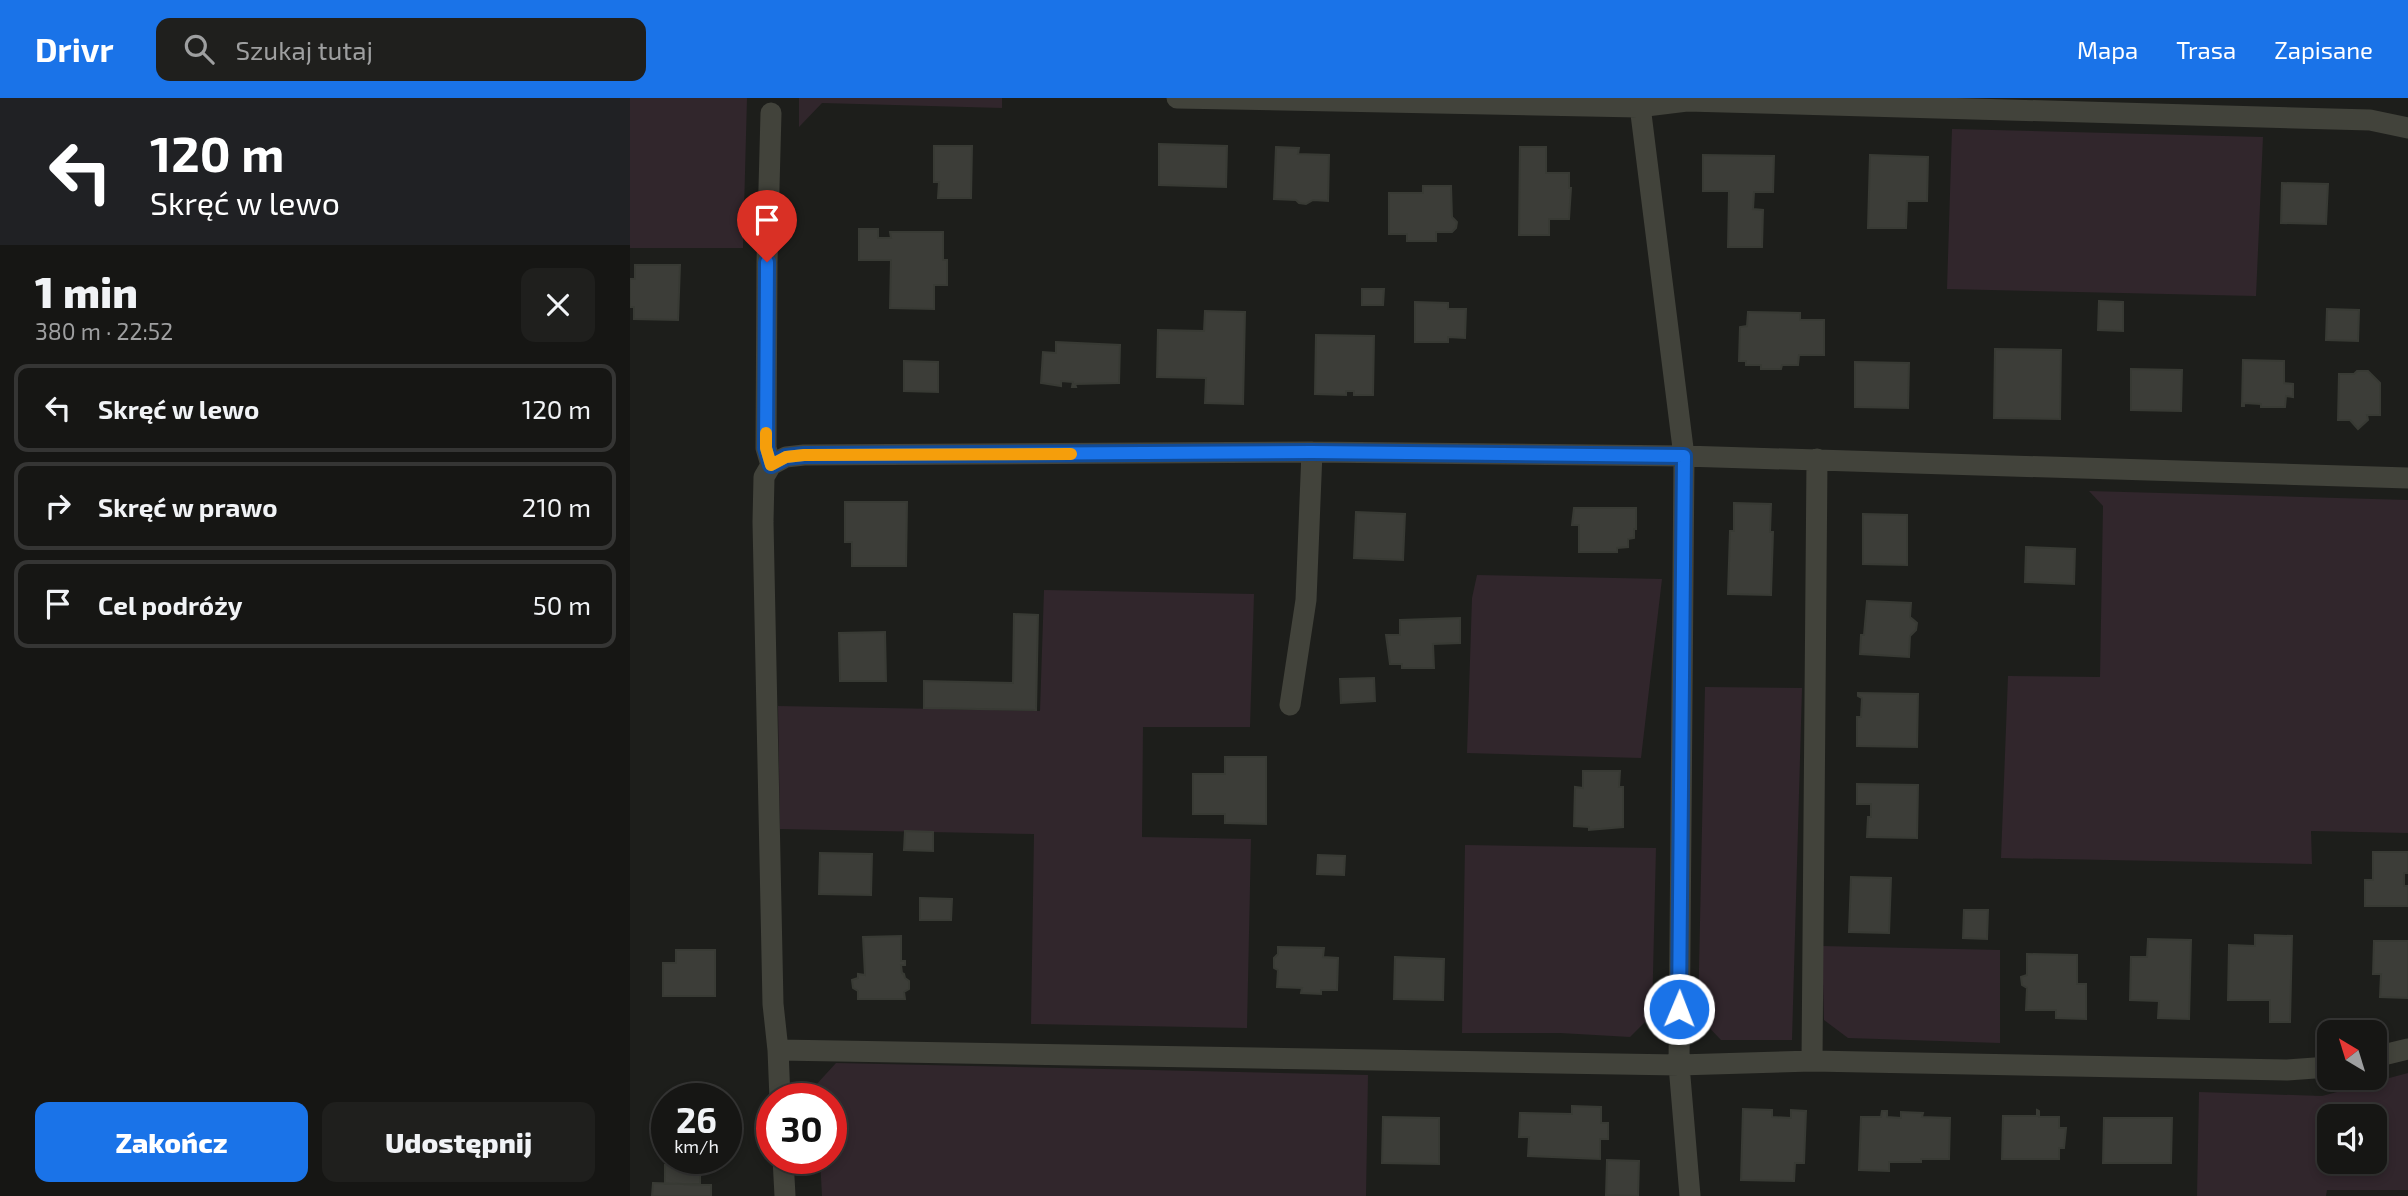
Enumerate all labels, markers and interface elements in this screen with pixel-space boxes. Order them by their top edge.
search box [156,18,646,81]
text: Drivr [35,29,114,69]
icon: search [180,30,218,68]
text: Szukaj tutaj [236,34,373,65]
text: Mapa [2077,35,2138,64]
text: Trasa [2176,35,2236,64]
text: Zapisane [2274,35,2373,64]
text: 120 m [150,123,284,182]
icon: left [35,126,126,217]
text: Skręć w lewo [150,183,340,221]
pin [737,190,797,262]
icon: arrive [748,201,786,239]
text: 1 min [35,266,138,316]
button: close [521,268,595,342]
text: 380 m · 22:52 [35,317,173,345]
icon: left [39,389,77,427]
text: Skręć w lewo [98,393,259,424]
text: 120 m [522,393,591,424]
icon: right [39,487,77,525]
text: Skręć w prawo [98,491,278,522]
text: 210 m [522,491,591,522]
icon: arrive [39,585,77,623]
text: Cel podróży [98,589,243,620]
text: 50 m [533,589,591,620]
position arrow [1642,972,1716,1046]
north arrow [2317,1020,2387,1090]
map controls [2317,1020,2387,1174]
speed limit sign: 30 [756,1083,847,1174]
text: 26 [676,1098,717,1140]
button: Zakończ [35,1102,308,1182]
button: Udostępnij [322,1102,595,1182]
button: sound [2317,1104,2387,1174]
text: km/h [674,1135,719,1157]

